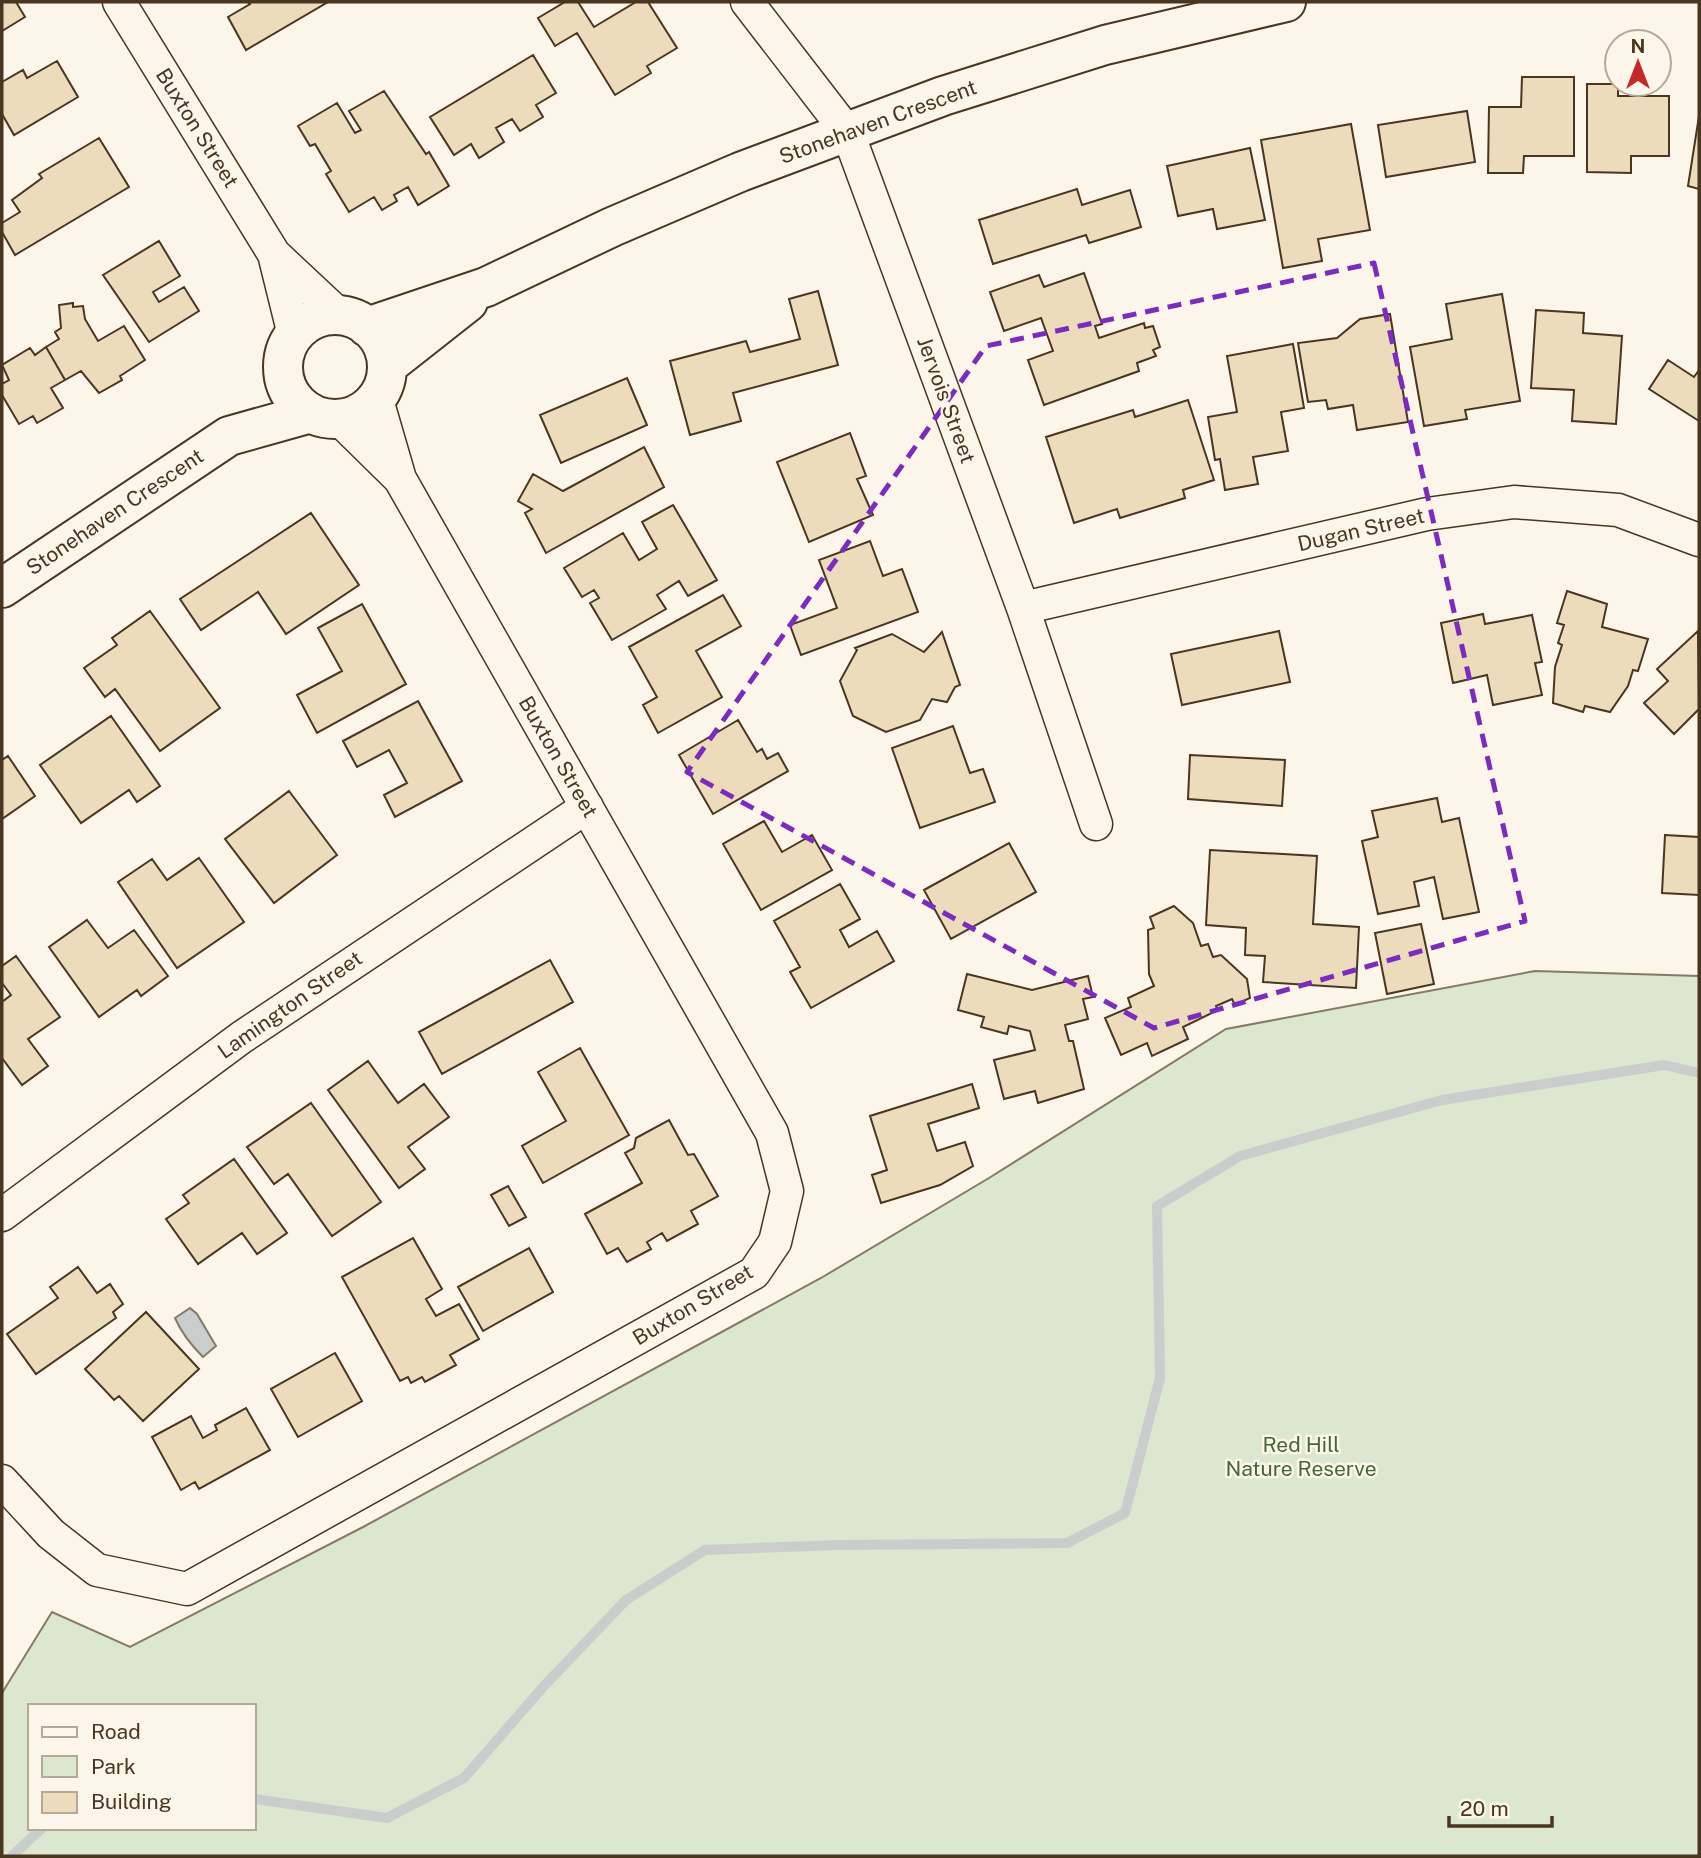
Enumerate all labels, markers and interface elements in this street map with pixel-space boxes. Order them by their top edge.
north arrow [1603,28,1673,98]
text: N [1631,35,1645,57]
street label: Buxton Street [151,63,244,192]
street label: Stonehaven Crescent [776,74,980,169]
street label: Jervois Street [912,333,981,467]
street label: Stonehaven Crescent [21,443,208,580]
street label: Dugan Street [1295,503,1427,556]
street label: Buxton Street [514,692,603,822]
street label: Lamington Street [213,945,367,1064]
street label: Buxton Street [628,1259,757,1350]
park label: Red Hill Nature Reserve [1225,1432,1377,1481]
legend [28,1704,256,1830]
text: Road [91,1719,141,1744]
text: Park [91,1754,136,1779]
scale bar [1449,1784,1552,1828]
text: Building [91,1789,172,1814]
text: 20 m [1460,1796,1509,1821]

